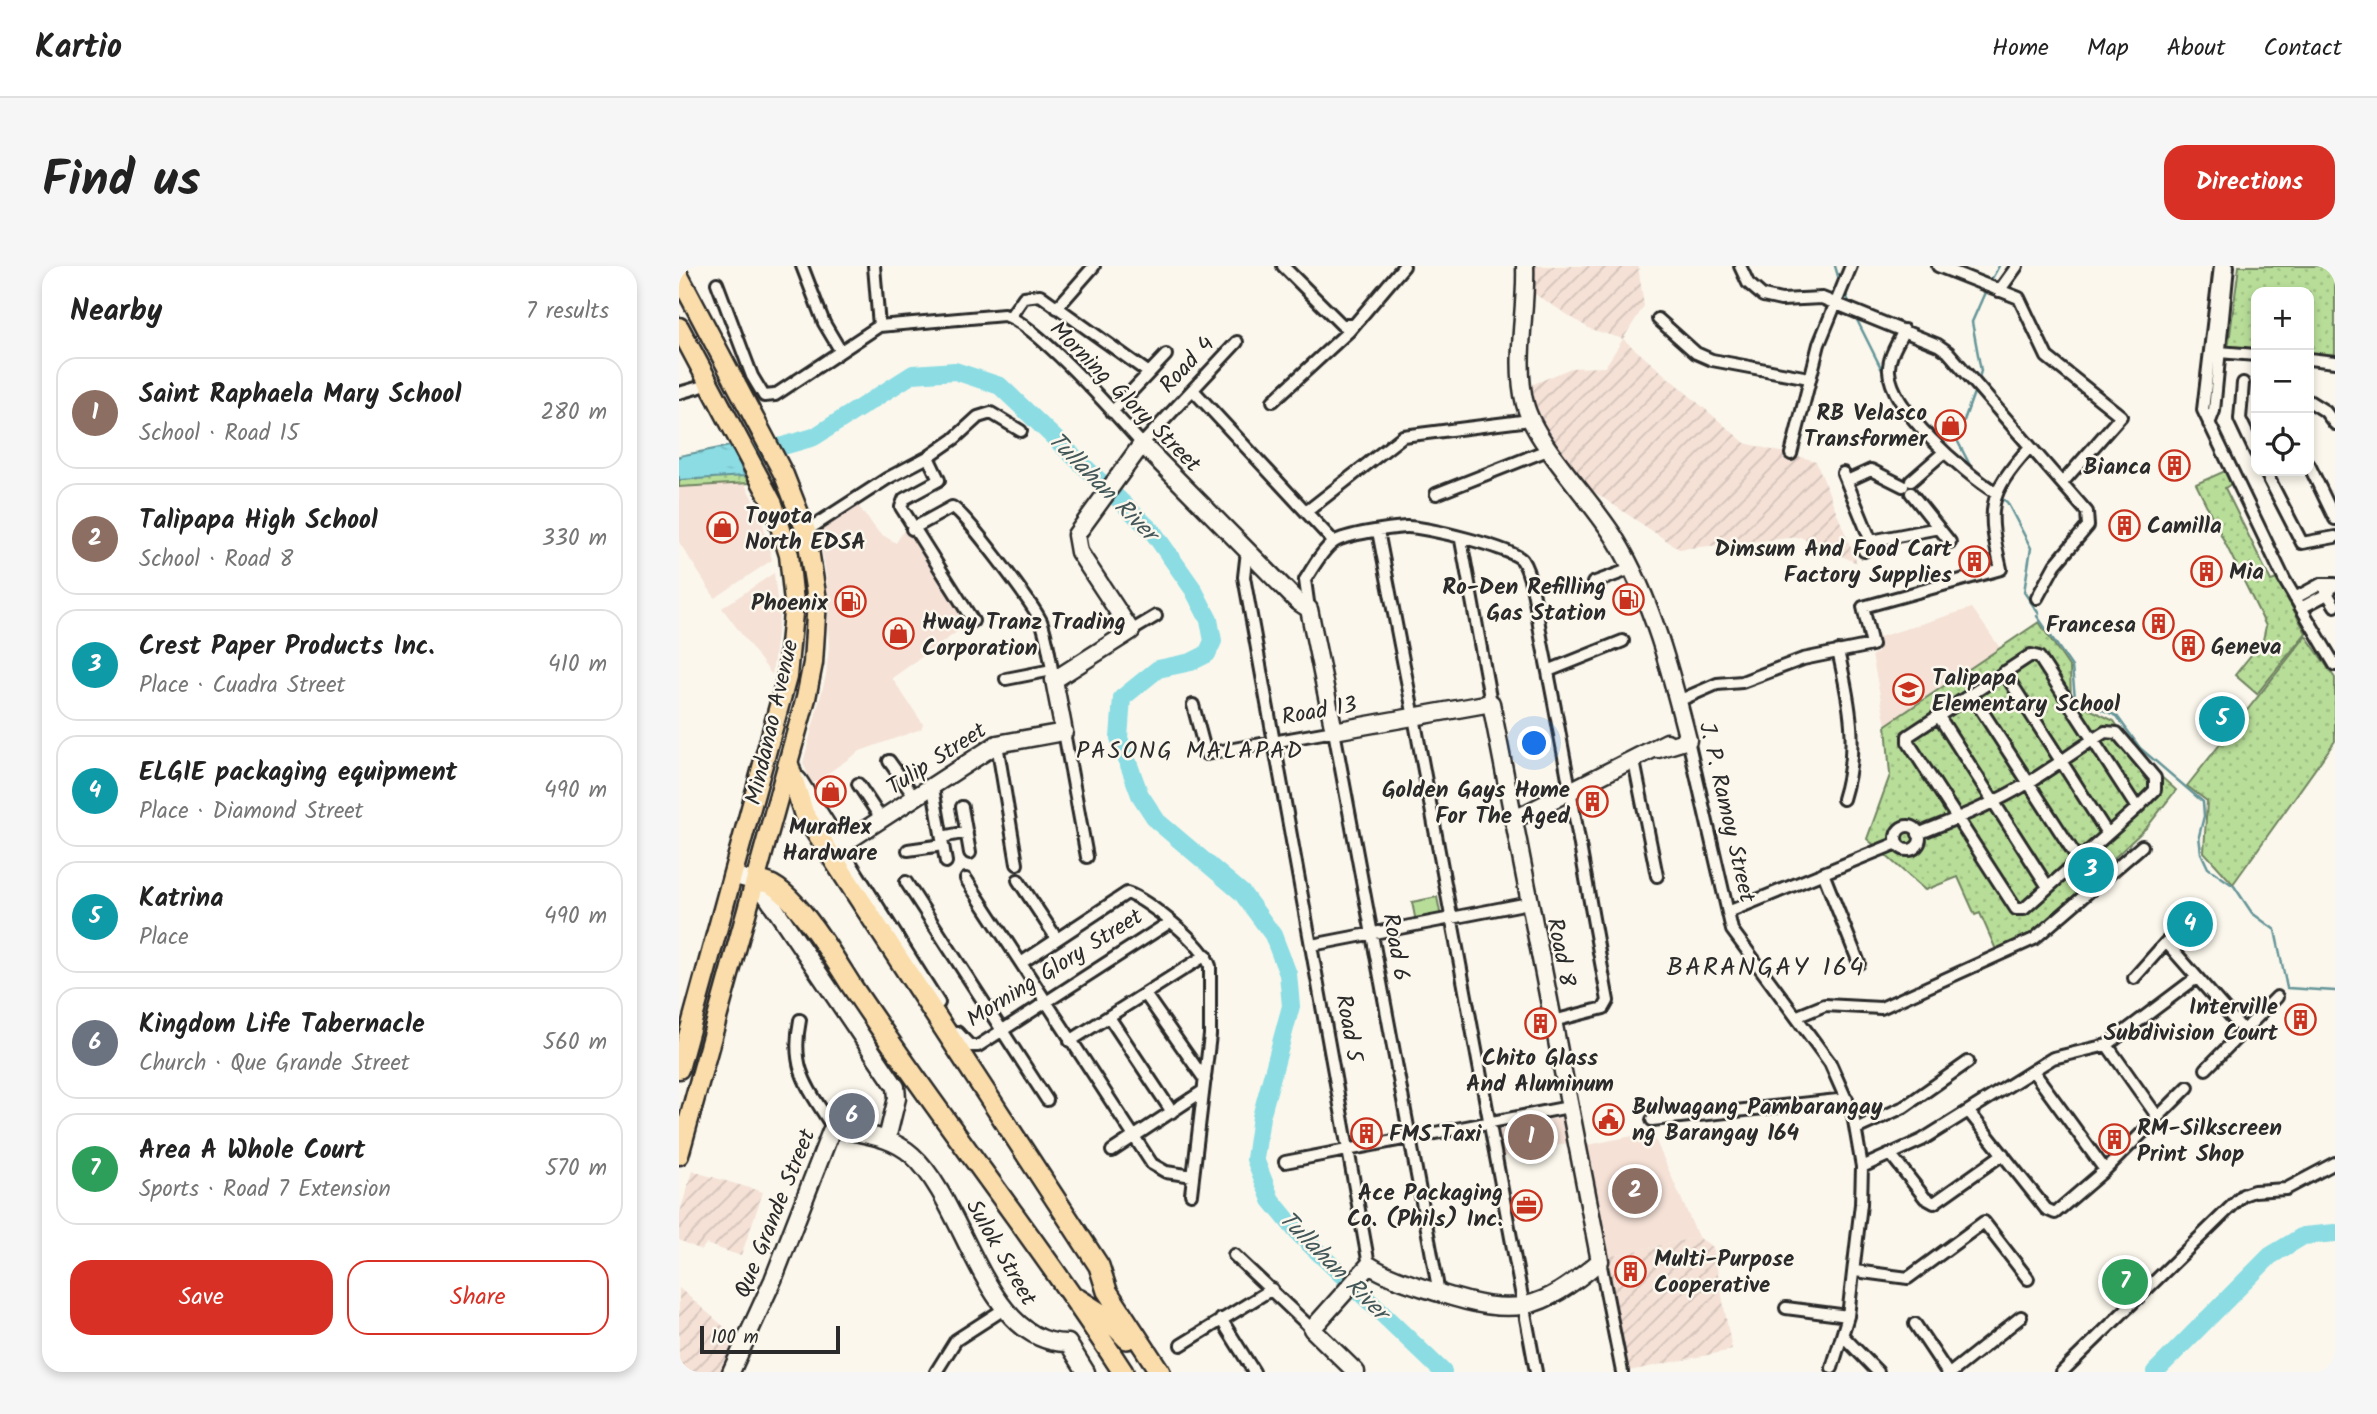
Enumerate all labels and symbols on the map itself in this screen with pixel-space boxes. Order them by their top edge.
street label: Morning Glory Street [1040,313,1210,482]
street label: Road 4 [1151,328,1224,403]
place label: RB Velasco Transformer [1804,396,1929,458]
shop icon: RB Velasco Transformer [1933,408,1967,442]
water label: Tullahan River [1038,423,1170,555]
building icon: Bianca [2157,449,2191,483]
place label: Bianca [2083,450,2151,486]
place label: Toyota North EDSA [745,499,866,561]
building icon: Camilla [2107,508,2141,542]
place label: Camilla [2147,509,2222,545]
shop icon: Toyota North EDSA [705,511,739,545]
place label: Dimsum And Food Cart Factory Supplies [1714,532,1953,594]
building icon: Dimsum And Food Cart Factory Supplies [1958,544,1992,578]
building icon: Mia [2189,554,2223,588]
place label: Mia [2229,555,2264,591]
place label: Ro-Den Refilling Gas Station [1442,570,1606,632]
fuel station icon: Ro-Den Refilling Gas Station [1612,582,1646,616]
fuel station icon: Phoenix [834,585,868,619]
place label: Phoenix [751,586,829,622]
place label: Hway Tranz Trading Corporation [922,605,1126,667]
building icon: Francesa [2142,607,2176,641]
place label: Francesa [2046,608,2136,644]
shop icon: Hway Tranz Trading Corporation [882,617,916,651]
building icon: Geneva [2171,629,2205,663]
place label: Geneva [2211,630,2282,666]
street label: Mindanao Avenue [736,636,809,809]
place label: Talipapa Elementary School [1932,661,2121,723]
school or university icon: Talipapa Elementary School [1892,673,1926,707]
street label: Road 13 [1279,688,1360,736]
pin: 5 [2199,693,2245,745]
street label: Tulip Street [880,713,995,806]
street label: J. P. Ramoy Street [1688,719,1765,907]
your location [1517,726,1551,760]
district label: PASONG MALAPAD [1076,732,1304,771]
place label: Golden Gays Home For The Aged [1382,773,1571,835]
shop icon: Muraflex Hardware [813,775,847,809]
building icon: Golden Gays Home For The Aged [1576,785,1610,819]
place label: Muraflex Hardware [782,810,878,872]
pin: 3 [2068,844,2114,896]
pin: 4 [2167,898,2213,950]
street label: Morning Glory Street [960,899,1151,1038]
street label: Road 6 [1371,911,1419,984]
street label: Road 8 [1536,915,1584,990]
district label: BARANGAY 164 [1667,947,1865,989]
place label: Interville Subdivision Court [2104,990,2279,1052]
street label: Road 5 [1324,992,1372,1066]
building icon: Interville Subdivision Court [2284,1002,2318,1036]
building icon: Chito Glass And Aluminum [1523,1006,1557,1040]
place label: Chito Glass And Aluminum [1466,1041,1614,1103]
pin: 6 [829,1090,875,1142]
place label: Bulwagang Pambarangay ng Barangay 164 [1632,1090,1883,1152]
public building icon: Bulwagang Pambarangay ng Barangay 164 [1592,1102,1626,1136]
pin: 1 [1508,1111,1554,1163]
place label: RM-Silkscreen Print Shop [2137,1111,2282,1173]
building icon: FMS Taxi [1349,1116,1383,1150]
place label: FMS Taxi [1389,1117,1483,1153]
street label: Que Grande Street [726,1123,827,1304]
building icon: RM-Silkscreen Print Shop [2097,1123,2131,1157]
pin: 2 [1612,1165,1658,1217]
place label: Ace Packaging Co. (Phils) Inc. [1347,1176,1503,1238]
office icon: Ace Packaging Co. (Phils) Inc. [1509,1188,1543,1222]
street label: Sulok Street [955,1193,1046,1314]
water label: Tullahan River [1269,1202,1401,1334]
place label: Multi-Purpose Cooperative [1654,1242,1794,1304]
building icon: Multi-Purpose Cooperative [1614,1254,1648,1288]
pin: 7 [2102,1256,2148,1308]
scale bar [700,1323,840,1355]

